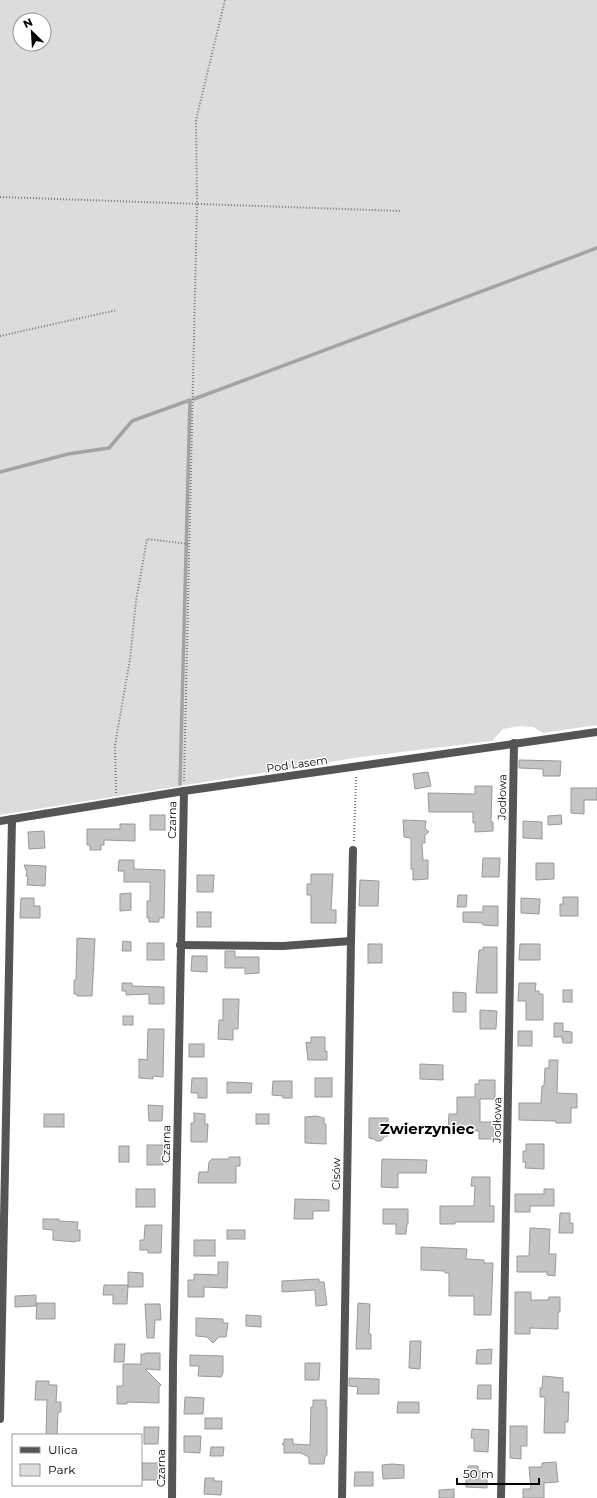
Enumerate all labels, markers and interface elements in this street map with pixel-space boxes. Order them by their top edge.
north arrow [12,12,52,52]
text: N [21,15,35,31]
street label: Pod Lasem [265,753,329,775]
street label: Jodłowa [495,774,509,821]
street label: Czarna [165,801,179,839]
street label: Jodłowa [490,1097,504,1144]
district label: Zwierzyniec [380,1119,474,1138]
street label: Czarna [159,1125,173,1163]
street label: Cisów [329,1157,343,1190]
legend [12,1434,142,1486]
text: Ulica [48,1442,78,1457]
street label: Czarna [154,1449,168,1487]
scale bar [457,1460,539,1486]
text: Park [48,1462,76,1477]
text: 50 m [463,1466,494,1481]

